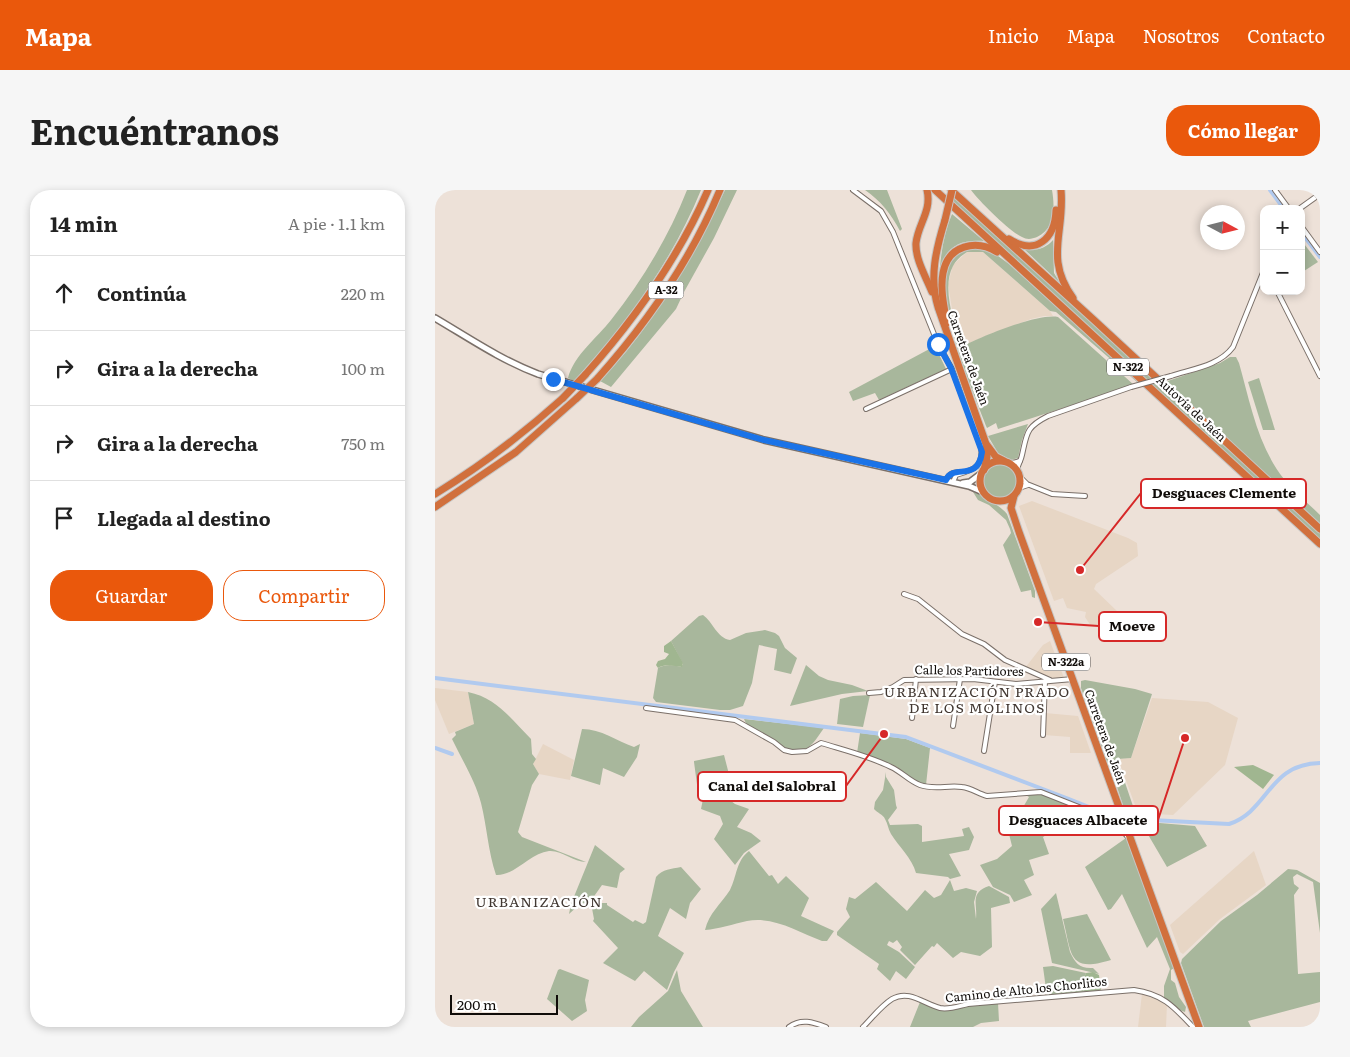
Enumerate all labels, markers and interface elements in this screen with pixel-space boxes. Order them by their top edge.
text: Mapa [25,18,92,53]
text: Inicio [988,22,1039,49]
text: Mapa [1067,22,1115,49]
text: Nosotros [1143,22,1219,49]
text: Contacto [1247,22,1325,49]
text: Encuéntranos [30,104,279,156]
button: Cómo llegar [1166,105,1320,156]
north arrow [1200,205,1245,250]
map controls [1260,205,1305,295]
button: + [1260,205,1305,250]
text: 14 min [50,207,118,238]
text: A pie · 1.1 km [288,211,385,235]
button: − [1260,250,1305,295]
icon: ahead [50,279,78,307]
text: Continúa [97,279,187,307]
text: 220 m [341,281,385,305]
road number: A-32 [649,282,683,298]
street label: Carretera de Jaén [943,308,994,408]
route start [927,333,950,356]
icon: right [50,354,78,382]
text: Gira a la derecha [97,354,258,382]
text: 100 m [341,356,385,380]
road number: N-322 [1107,358,1149,376]
route end [542,368,565,391]
street label: Autovía de Jaén [1153,371,1231,445]
icon: right [50,429,78,457]
text: Gira a la derecha [97,429,258,457]
text: 750 m [341,431,385,455]
callout: Desguaces Clemente [1141,479,1306,508]
text: Desguaces Clemente [1152,482,1296,502]
icon: arrive [50,504,78,532]
text: Llegada al destino [97,504,271,532]
button: Guardar [50,570,213,621]
button: Compartir [223,570,385,621]
callout: Moeve [1099,612,1166,641]
text: Moeve [1109,615,1155,635]
road number: N-322a [1042,654,1090,671]
street label: Calle los Partidores [914,660,1024,680]
district label: URBANIZACIÓN PRADO DE LOS MOLINOS [884,681,1070,717]
street label: Carretera de Jaén [1080,687,1131,787]
callout: Canal del Salobral [698,772,846,801]
text: Canal del Salobral [708,775,836,795]
callout: Desguaces Albacete [999,806,1158,835]
text: Desguaces Albacete [1009,809,1147,829]
district label: URBANIZACIÓN [475,891,603,911]
street label: Camino de Alto los Chorlitos [944,972,1108,1006]
scale bar [450,992,557,1015]
text: 200 m [457,994,497,1014]

